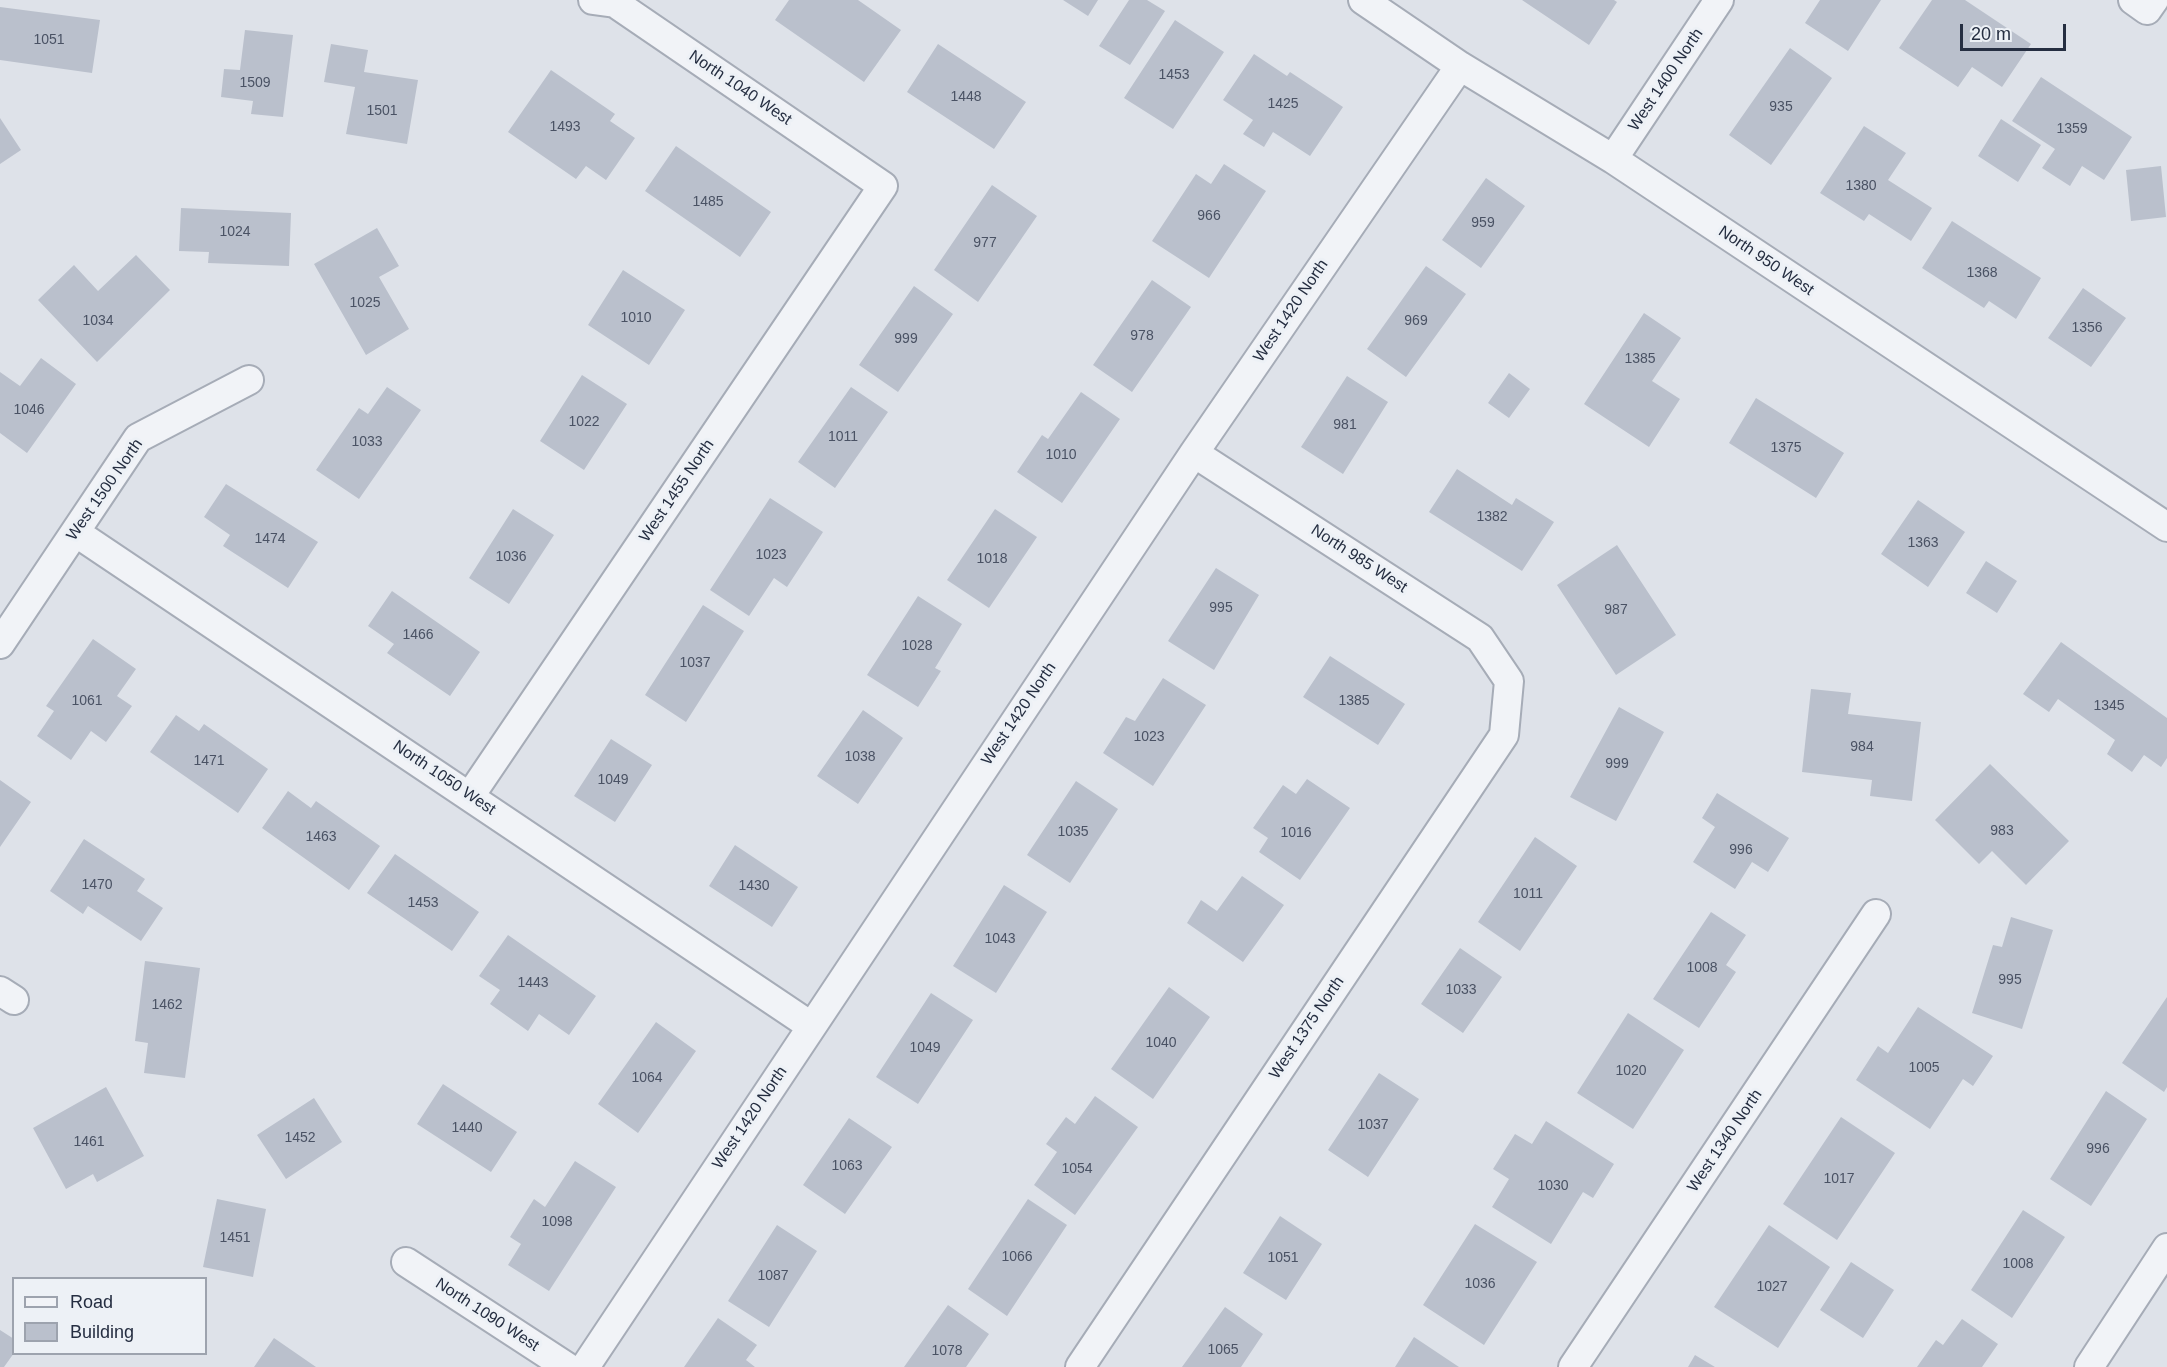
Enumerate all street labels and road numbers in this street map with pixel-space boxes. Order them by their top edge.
street label: West 1400 North [1625,25,1707,135]
street label: North 1040 West [685,47,795,129]
street label: North 950 West [1715,222,1817,300]
street label: West 1420 North [1250,256,1332,366]
street label: West 1500 North [63,435,147,545]
street label: West 1455 North [636,436,718,546]
street label: North 985 West [1307,521,1411,597]
street label: West 1420 North [978,659,1060,769]
street label: North 1050 West [389,737,499,819]
street label: West 1375 North [1266,973,1348,1083]
street label: West 1420 North [709,1063,791,1173]
street label: West 1340 North [1684,1086,1766,1196]
street label: North 1090 West [432,1274,542,1356]

